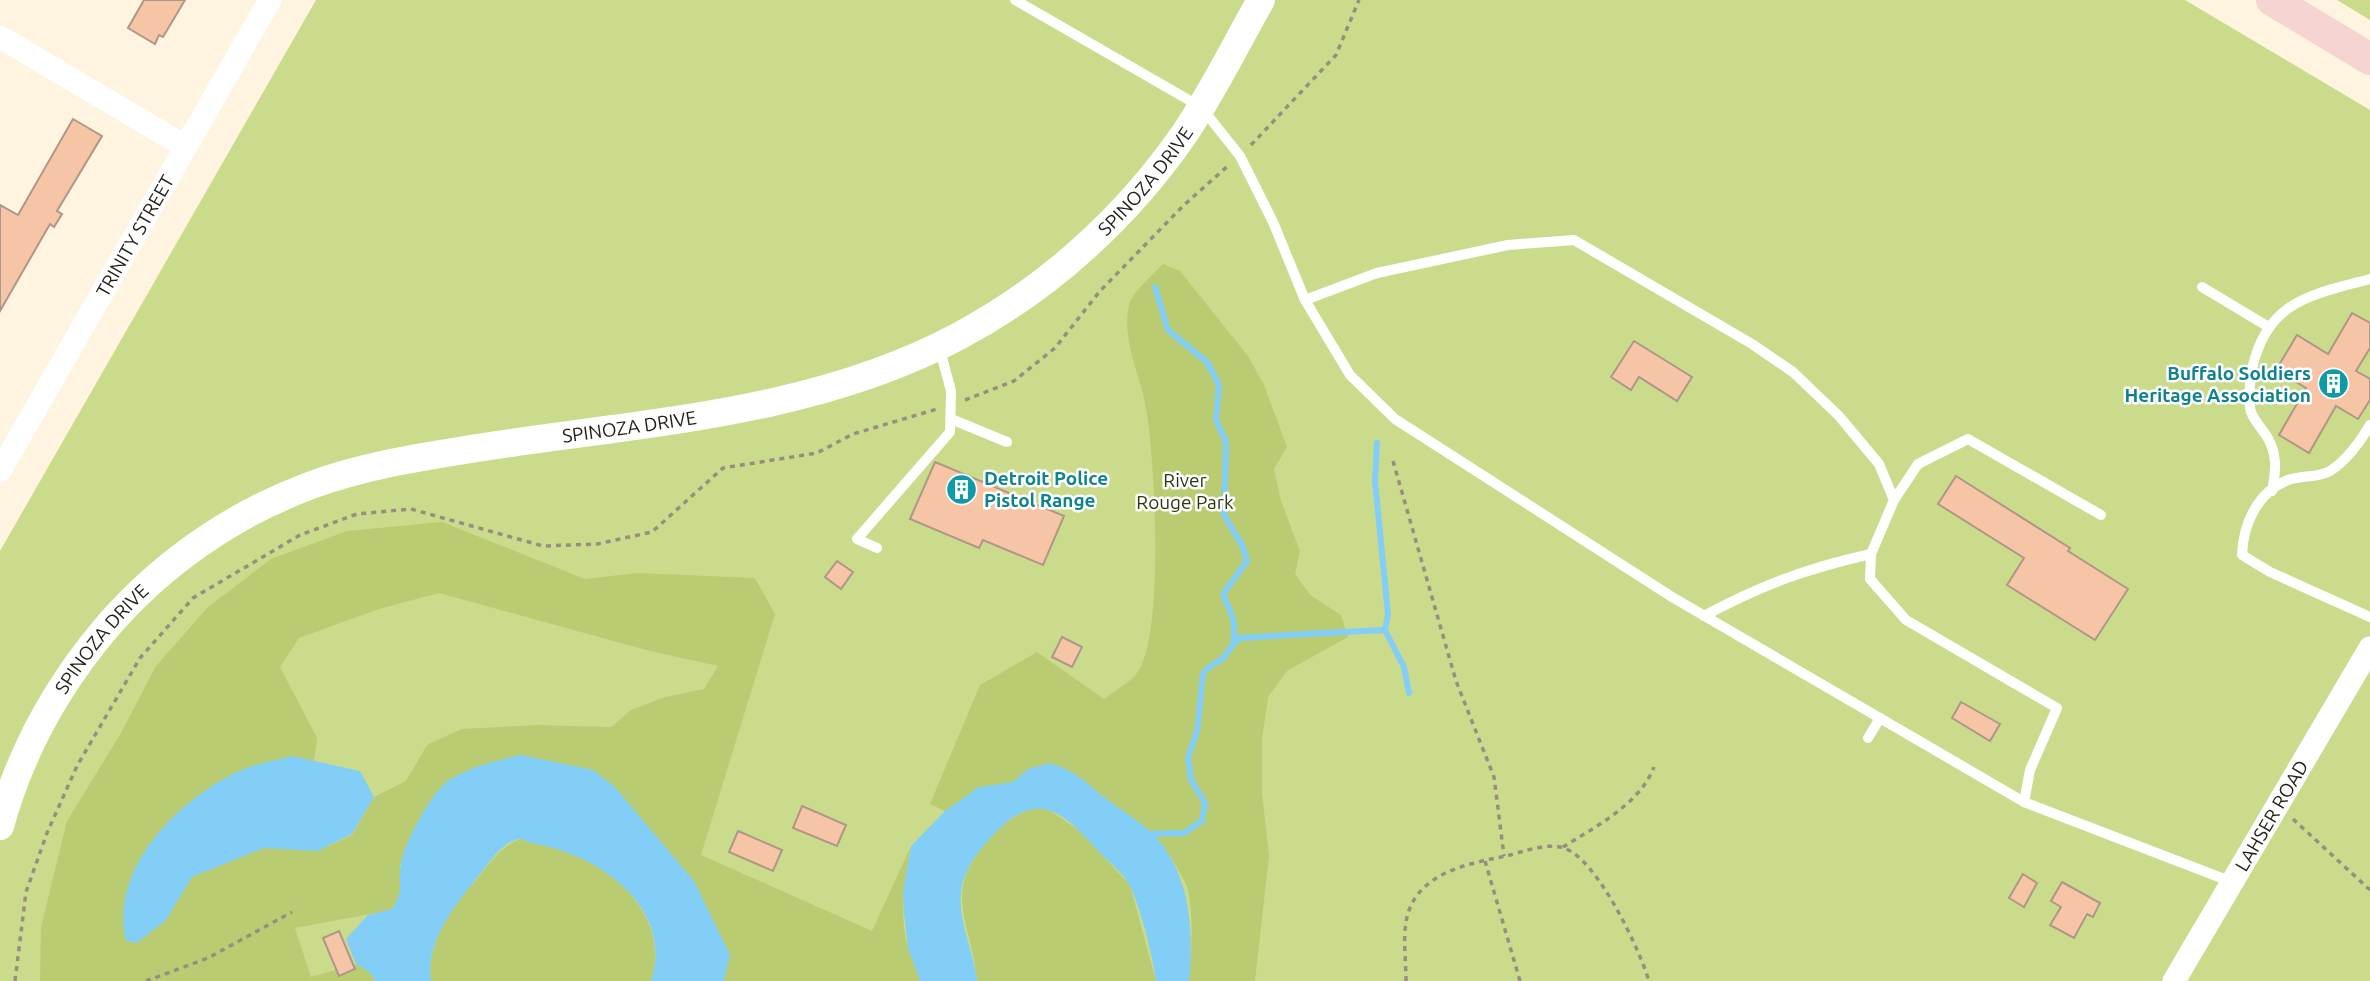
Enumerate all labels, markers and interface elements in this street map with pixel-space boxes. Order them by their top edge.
street label: SPINOZA DRIVE [1093,122,1197,240]
street label: TRINITY STREET [91,171,178,301]
place label: Buffalo Soldiers Heritage Association [2124,362,2311,406]
building icon: Buffalo Soldiers Heritage Association [2317,367,2351,401]
street label: SPINOZA DRIVE [561,406,698,447]
place label: Detroit Police Pistol Range [984,467,1108,511]
park label: River Rouge Park [1136,469,1234,513]
building icon: Detroit Police Pistol Range [944,472,978,506]
street label: SPINOZA DRIVE [50,579,153,698]
street label: LAHSER ROAD [2230,756,2313,875]

